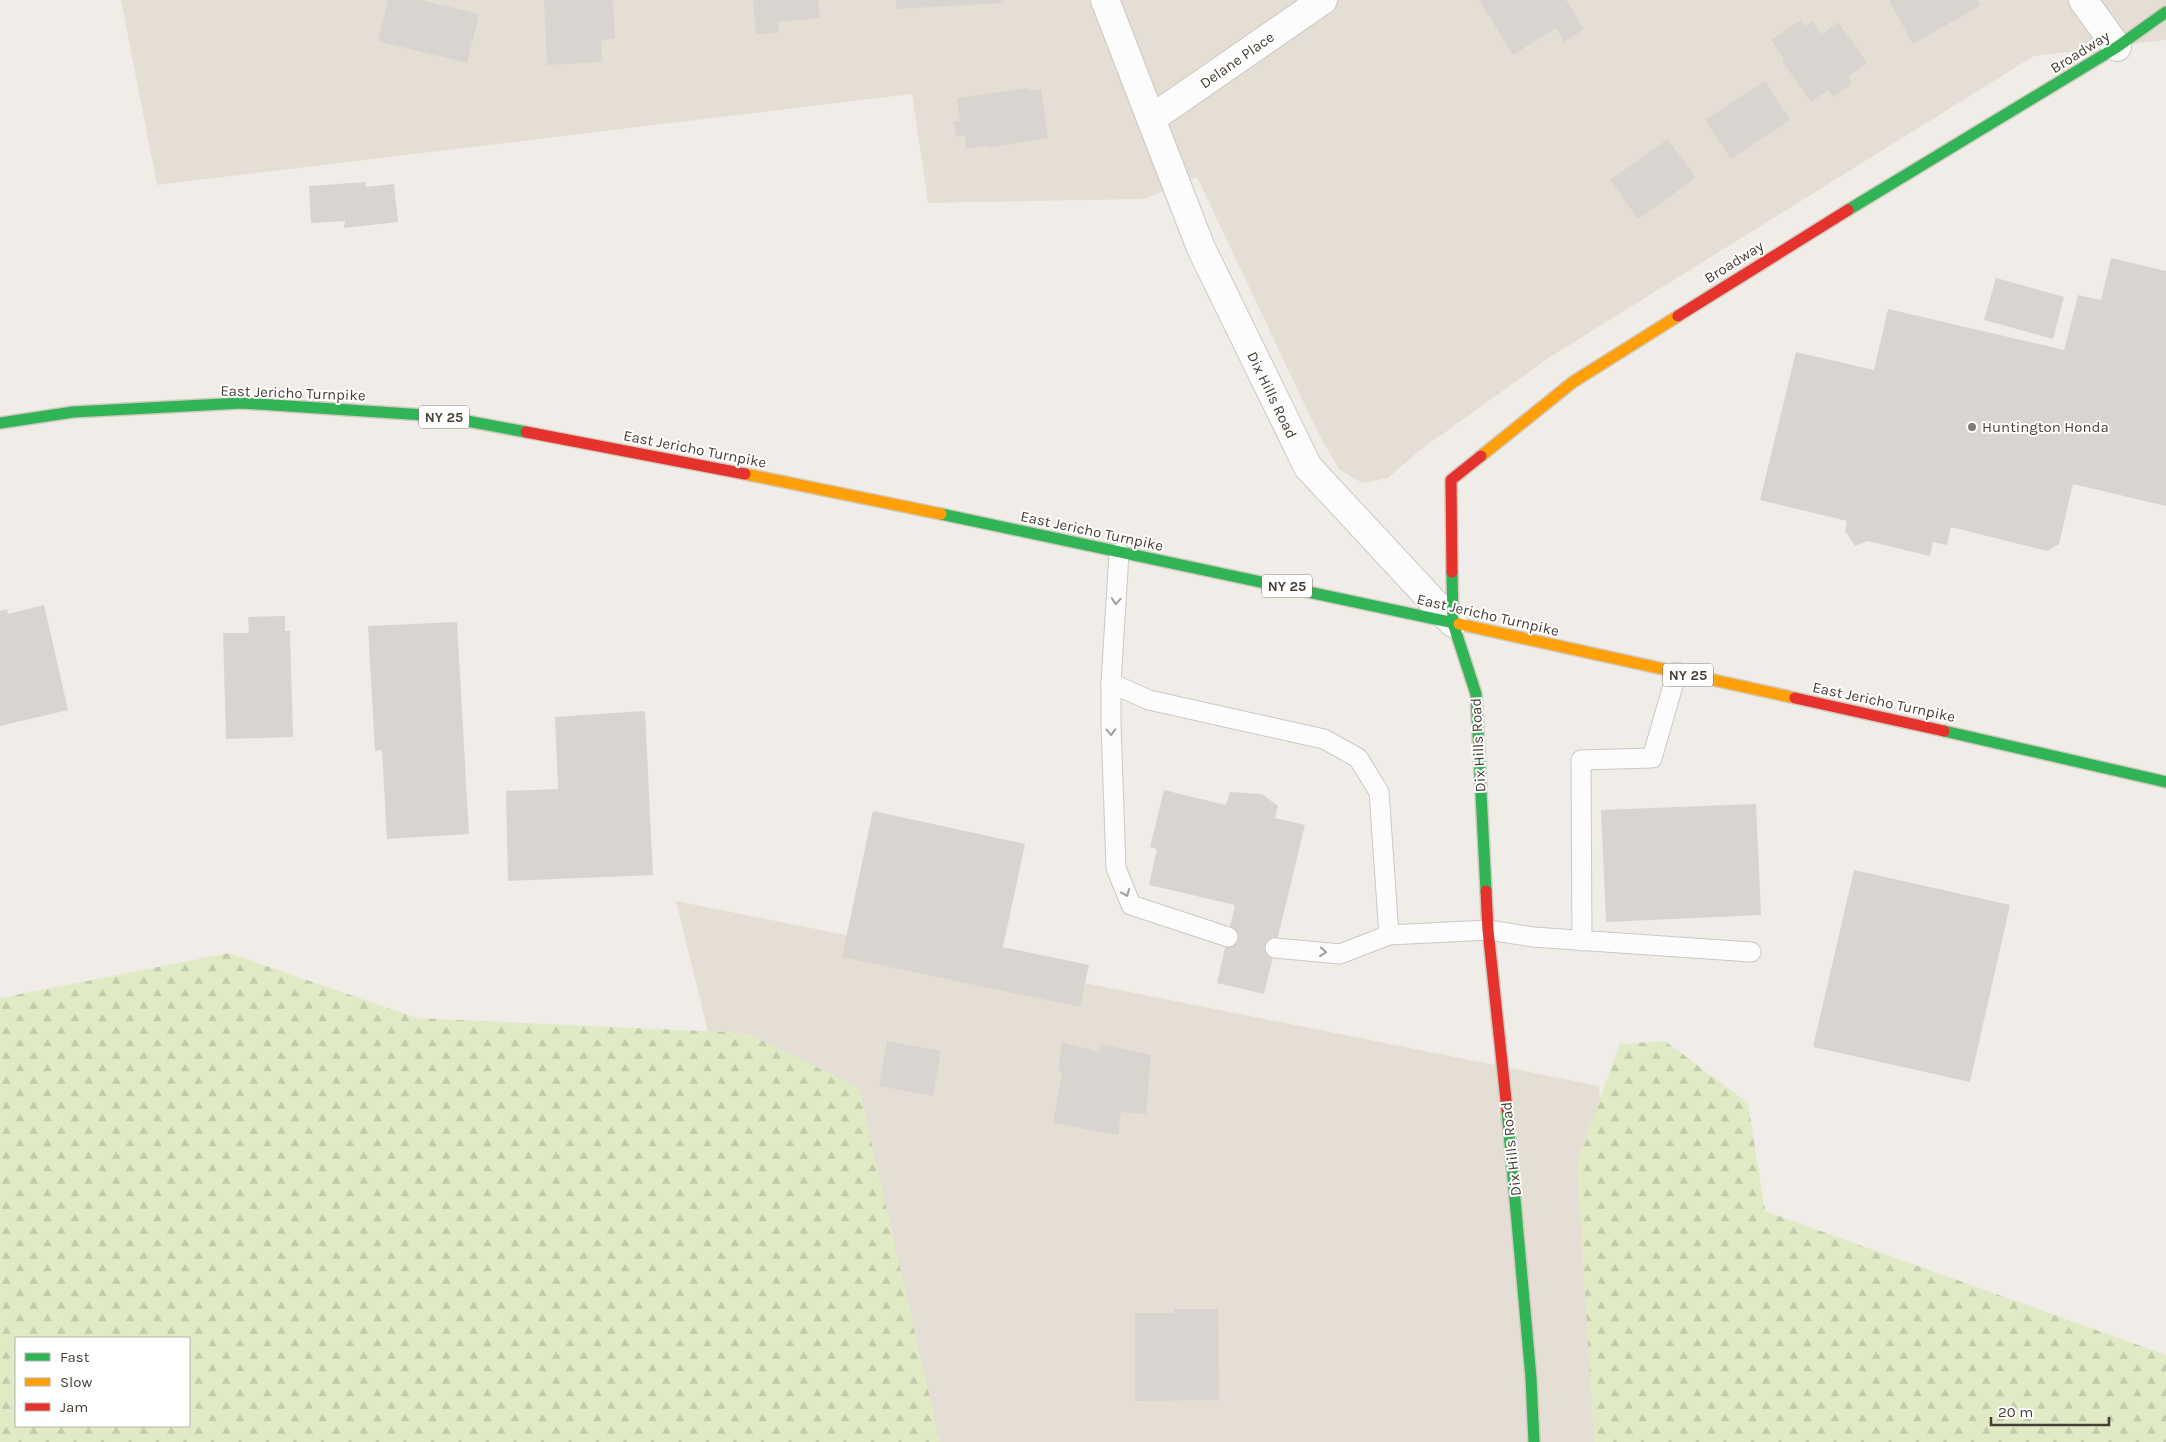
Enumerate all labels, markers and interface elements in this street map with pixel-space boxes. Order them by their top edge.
street label: Broadway [2047,27,2113,77]
street label: Delane Place [1196,28,1278,92]
street label: Broadway [1701,237,1767,287]
street label: Dix Hills Road [1243,349,1301,441]
street label: East Jericho Turnpike [220,381,366,405]
road number: NY 25 [419,406,469,428]
place label: Huntington Honda [1982,418,2109,436]
marker: Huntington Honda [1966,421,1978,433]
street label: East Jericho Turnpike [622,426,768,472]
street label: East Jericho Turnpike [1019,507,1165,555]
road number: NY 25 [1262,574,1312,598]
street label: East Jericho Turnpike [1415,590,1561,640]
one-way arrow [1110,598,1121,606]
road number: NY 25 [1663,664,1713,686]
street label: East Jericho Turnpike [1811,678,1957,726]
street label: Dix Hills Road [1467,697,1489,793]
one-way arrow [1106,728,1116,736]
one-way arrow [1120,888,1130,897]
one-way arrow [1319,947,1327,958]
street label: Dix Hills Road [1497,1101,1525,1197]
legend [15,1337,190,1427]
text: Fast [60,1348,90,1366]
text: Slow [60,1373,92,1391]
scale bar [1991,1394,2108,1426]
text: Jam [60,1398,88,1416]
text: 20 m [1998,1403,2033,1421]

